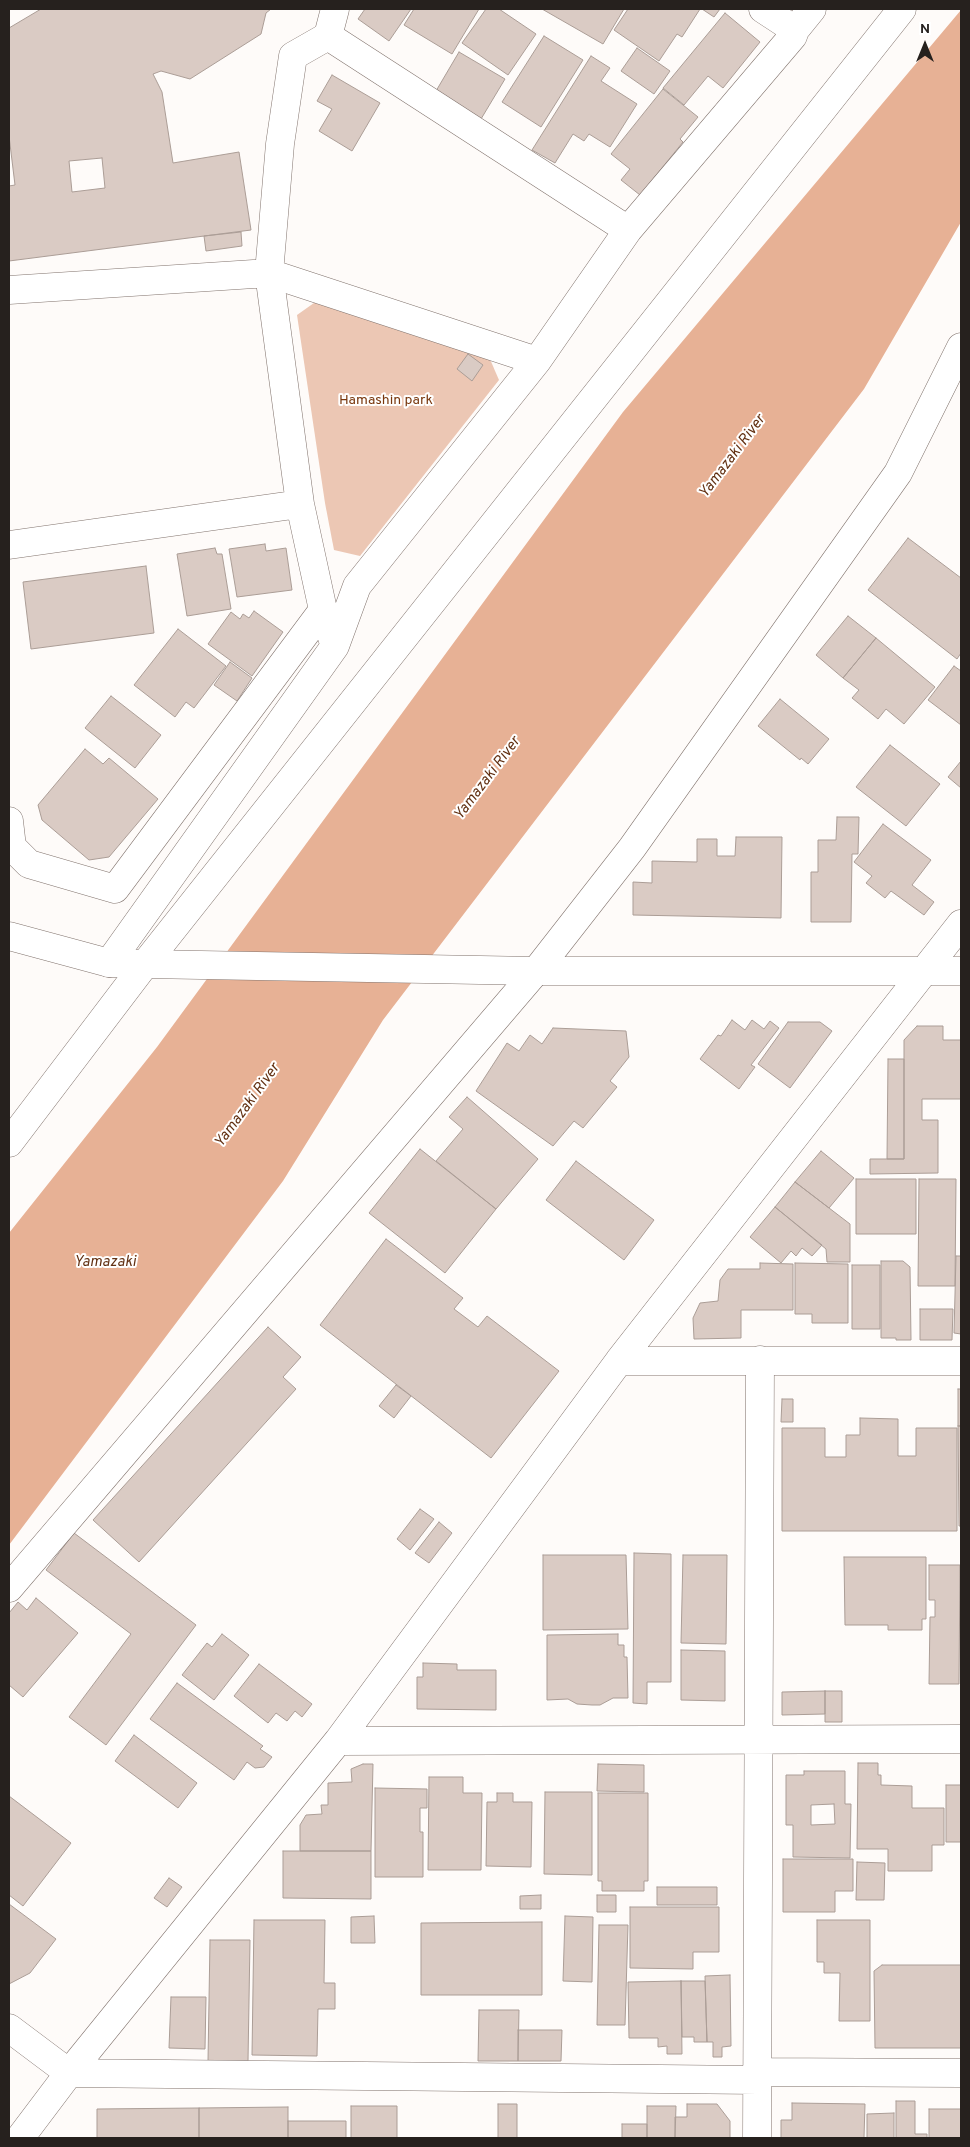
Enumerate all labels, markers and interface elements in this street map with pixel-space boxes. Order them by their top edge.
north arrow [900,20,950,70]
text: N [920,21,930,38]
park label: Hamashin park [339,393,433,409]
water label: Yamazaki River [696,412,770,502]
water label: Yamazaki River [451,734,525,824]
water label: Yamazaki River [211,1060,285,1152]
water label: Yamazaki [74,1254,136,1272]

